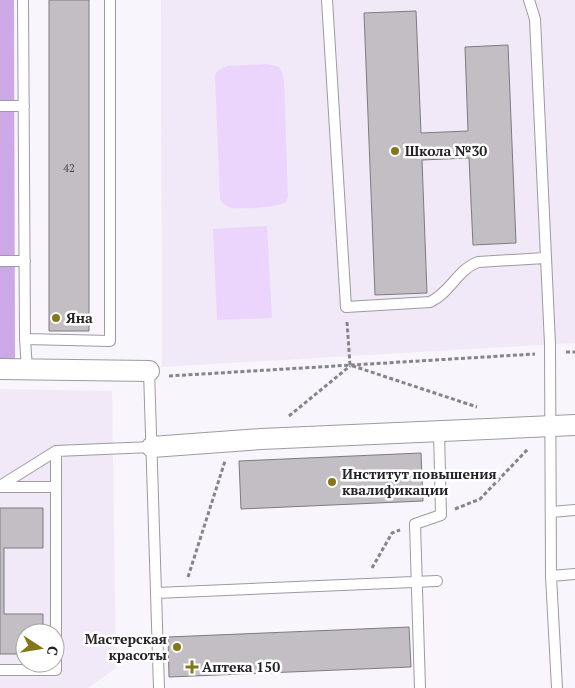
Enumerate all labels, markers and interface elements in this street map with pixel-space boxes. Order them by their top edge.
place label: Школа №30 [405,141,487,160]
marker: Школа №30 [389,145,401,157]
house number: 42 [63,161,75,175]
place label: Яна [66,308,93,327]
marker: Яна [50,312,62,324]
place label: Институт повышения квалификации [342,464,497,499]
marker: Институт повышения квалификации [326,476,338,488]
north arrow [15,623,65,673]
place label: Мастерская красоты [85,629,167,664]
marker: Мастерская красоты [171,641,183,653]
text: С [43,644,63,657]
place label: Аптека 150 [202,657,280,676]
marker: Аптека 150 [186,661,198,673]

